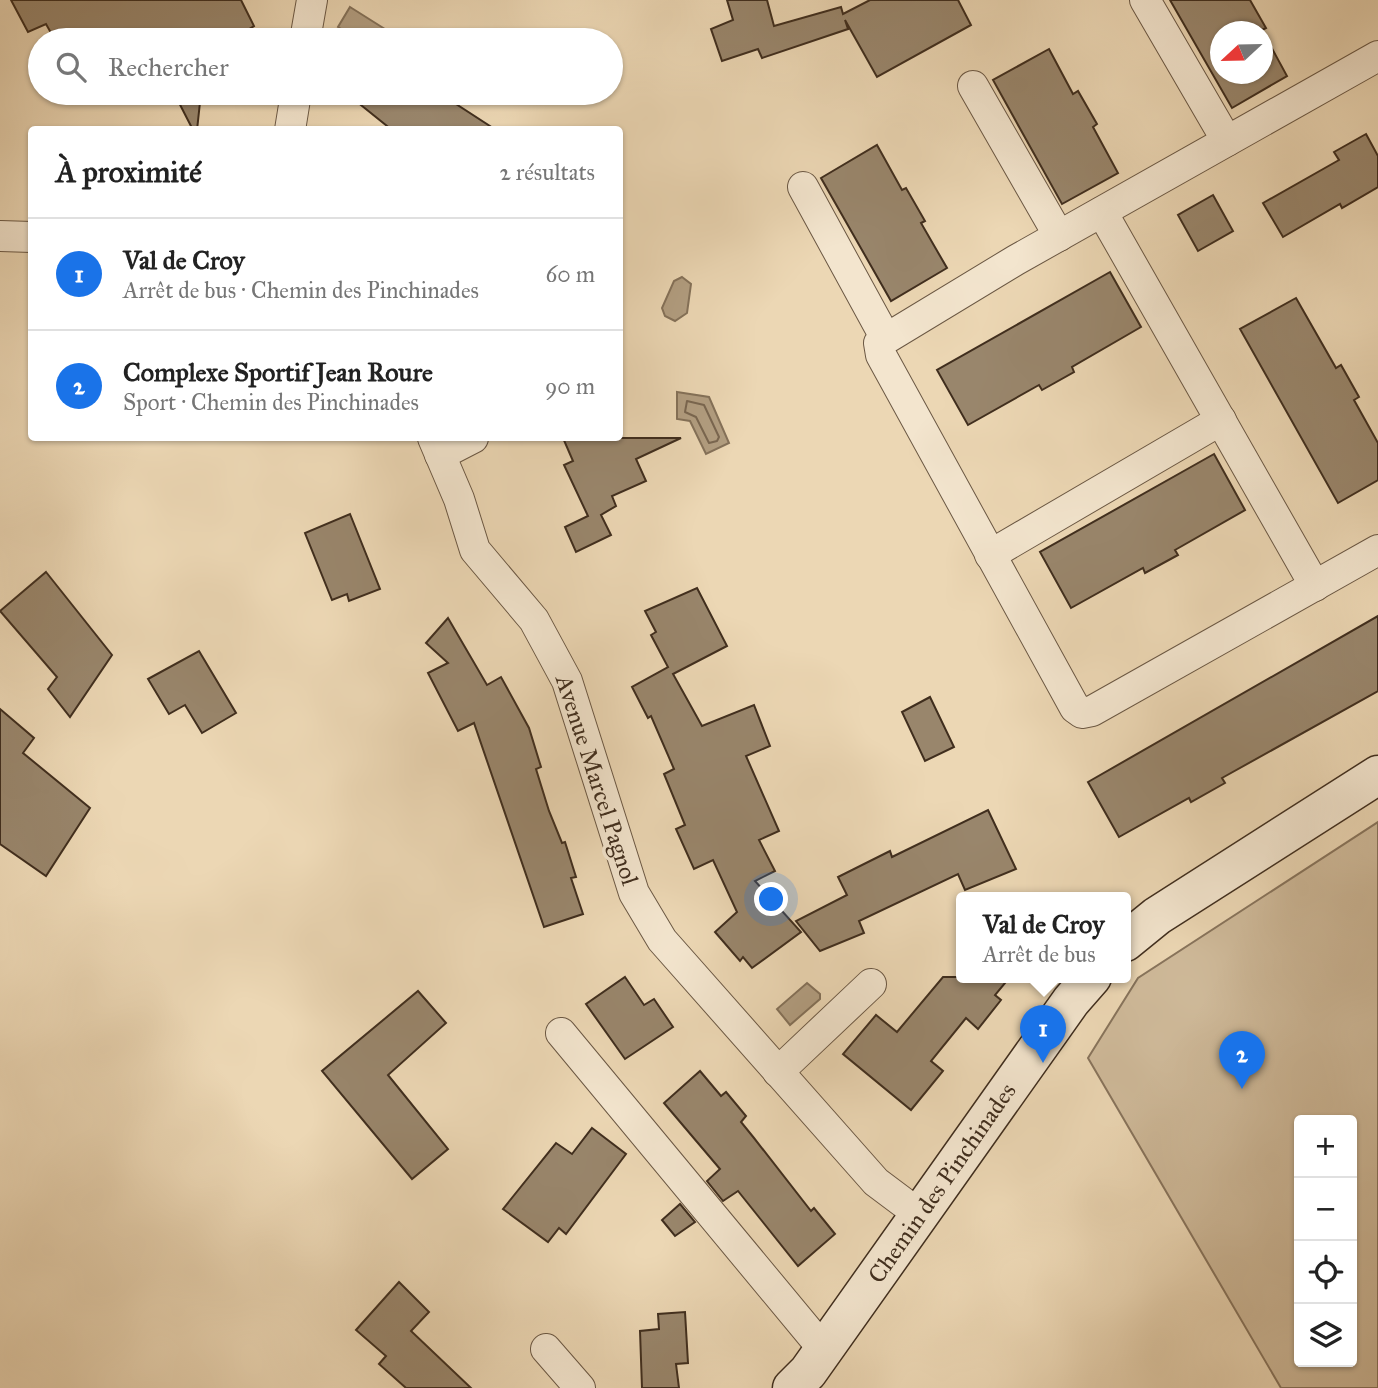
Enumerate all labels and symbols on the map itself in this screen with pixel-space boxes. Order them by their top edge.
north arrow [1210,21,1273,84]
street label: Avenue Marcel Pagnol [549,670,645,889]
your location [754,882,788,916]
pin: 1 [1020,1005,1066,1063]
pin: 2 [1219,1031,1265,1089]
street label: Chemin des Pinchinades [862,1077,1022,1289]

